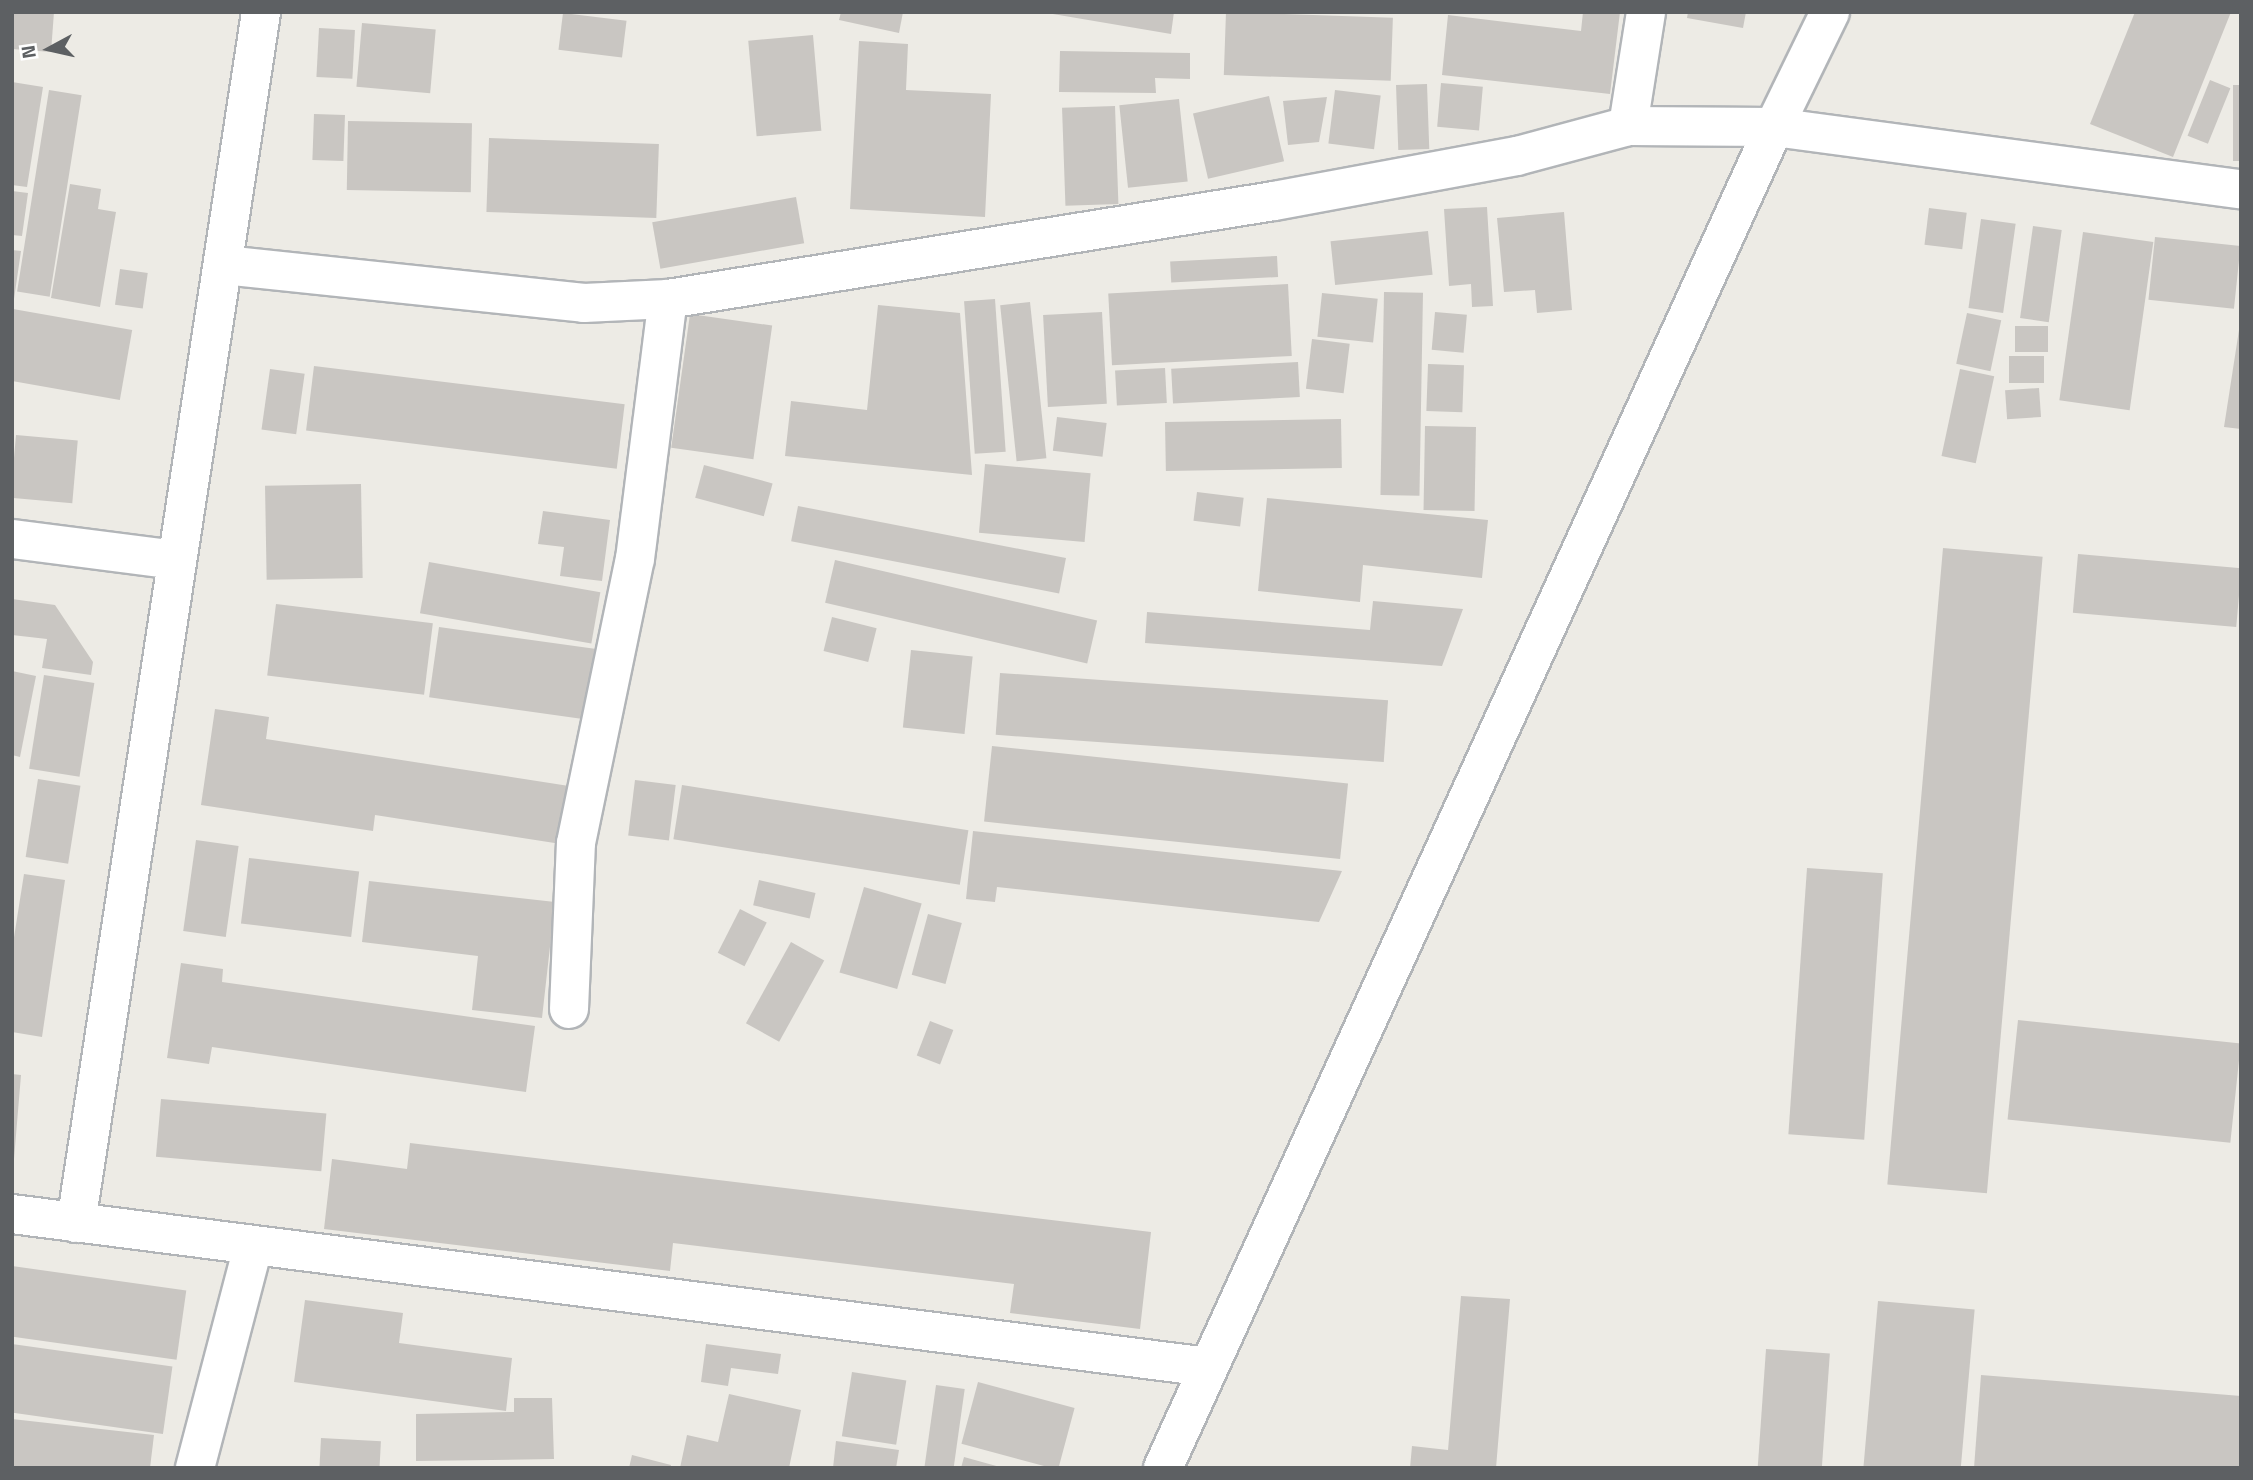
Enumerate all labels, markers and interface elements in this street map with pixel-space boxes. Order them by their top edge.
north arrow [14,14,84,84]
text: N [12,43,43,61]

